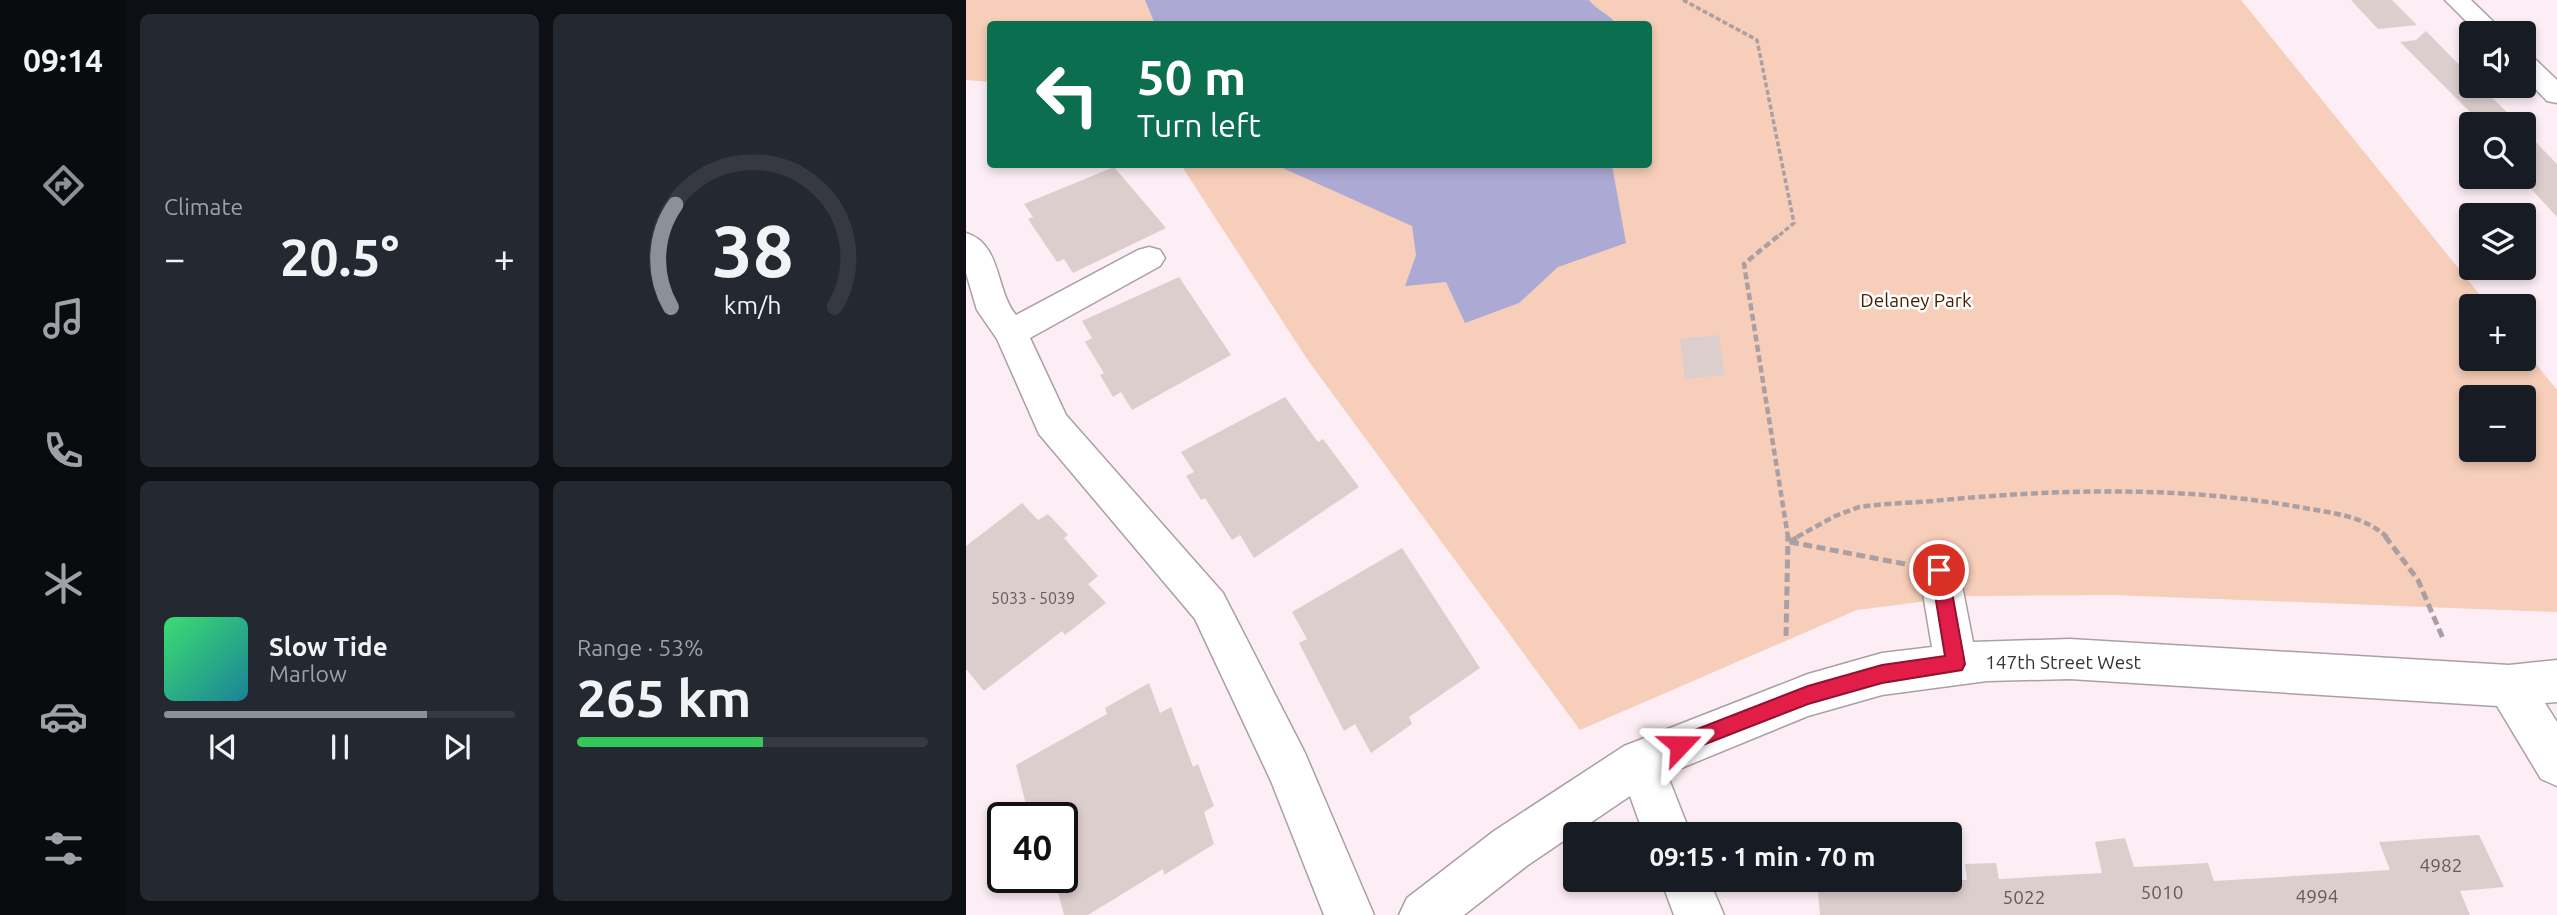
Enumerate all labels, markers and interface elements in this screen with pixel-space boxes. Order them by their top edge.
map controls [2459,21,2536,462]
button: sound [2459,21,2536,98]
text: 09:14 [23,42,103,78]
icon: left [1022,49,1113,140]
text: 50 m [1137,49,1246,104]
text: Turn left [1137,107,1261,143]
button: search [2459,112,2536,189]
icon: directions [39,161,88,210]
text: Climate [164,194,243,219]
button: layers [2459,203,2536,280]
text: 38 [711,209,794,291]
text: 20.5° [280,228,399,286]
text: − [164,237,185,279]
text: + [494,237,515,279]
park label: Delaney Park [1860,289,1972,311]
text: km/h [724,290,781,318]
icon: music [39,294,88,343]
button: + [2459,294,2536,371]
button: − [2459,385,2536,462]
icon: phone [39,426,88,475]
pin [1909,540,1969,600]
icon: arrive [1920,551,1958,589]
icon: climate [39,559,88,608]
house number: 5033 - 5039 [991,589,1075,607]
text: Slow Tide [269,632,388,661]
text: Range · 53% [577,635,704,660]
street label: 147th Street West [1985,651,2141,673]
text: Marlow [269,661,347,686]
text: 265 km [577,669,751,727]
icon: car [39,692,88,741]
position arrow [1643,708,1717,782]
icon: previous [204,728,242,766]
icon: pause [321,728,359,766]
icon: next [438,728,476,766]
speed limit sign: 40 [987,802,1078,893]
icon: filters [39,824,88,873]
text: 09:15 · 1 min · 70 m [1649,842,1876,871]
house number: 4982 [2420,854,2462,876]
house number: 5010 [2141,881,2183,903]
house number: 4994 [2296,885,2338,907]
house number: 5022 [2003,886,2045,908]

